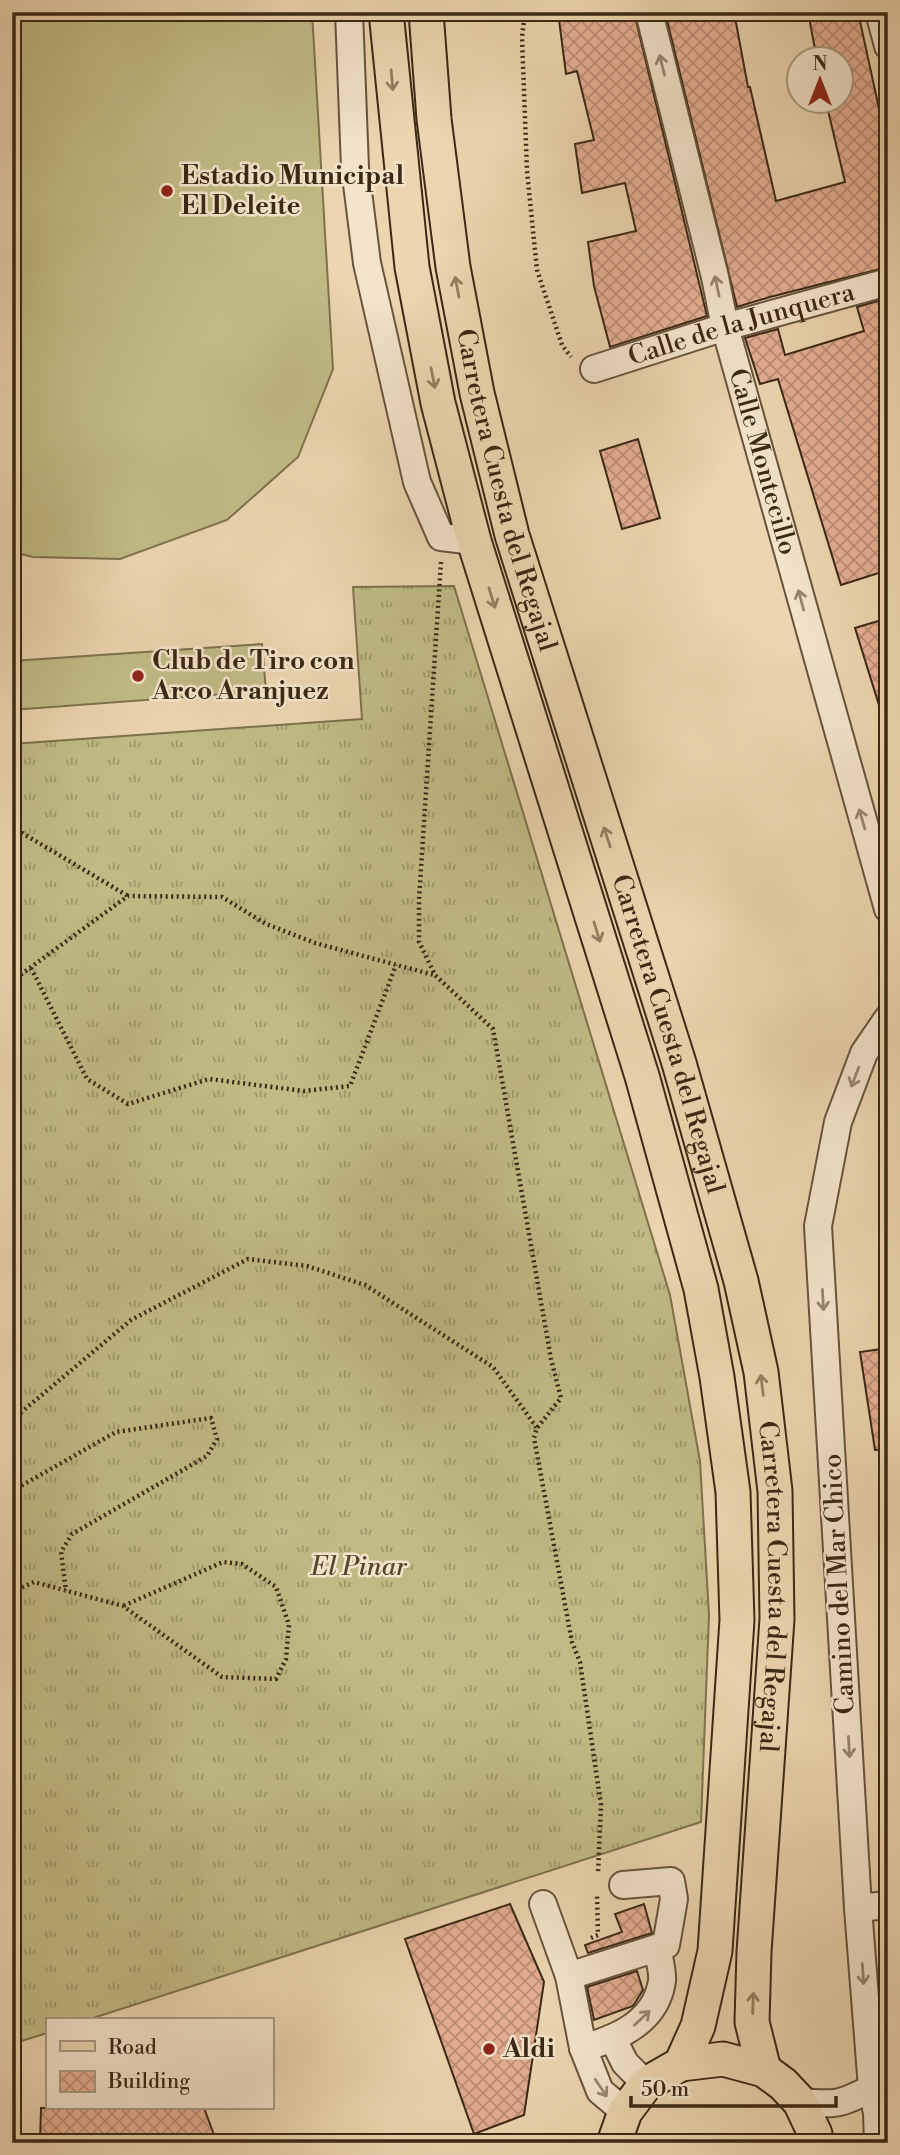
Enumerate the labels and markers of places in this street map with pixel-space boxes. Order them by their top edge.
place label: Estadio Municipal El Deleite [181,160,404,222]
marker: Estadio Municipal El Deleite [159,183,175,199]
place label: Club de Tiro con Arco Aranjuez [151,645,354,707]
marker: Club de Tiro con Arco Aranjuez [130,668,146,684]
place label: Aldi [502,2033,555,2065]
marker: Aldi [481,2041,497,2057]

